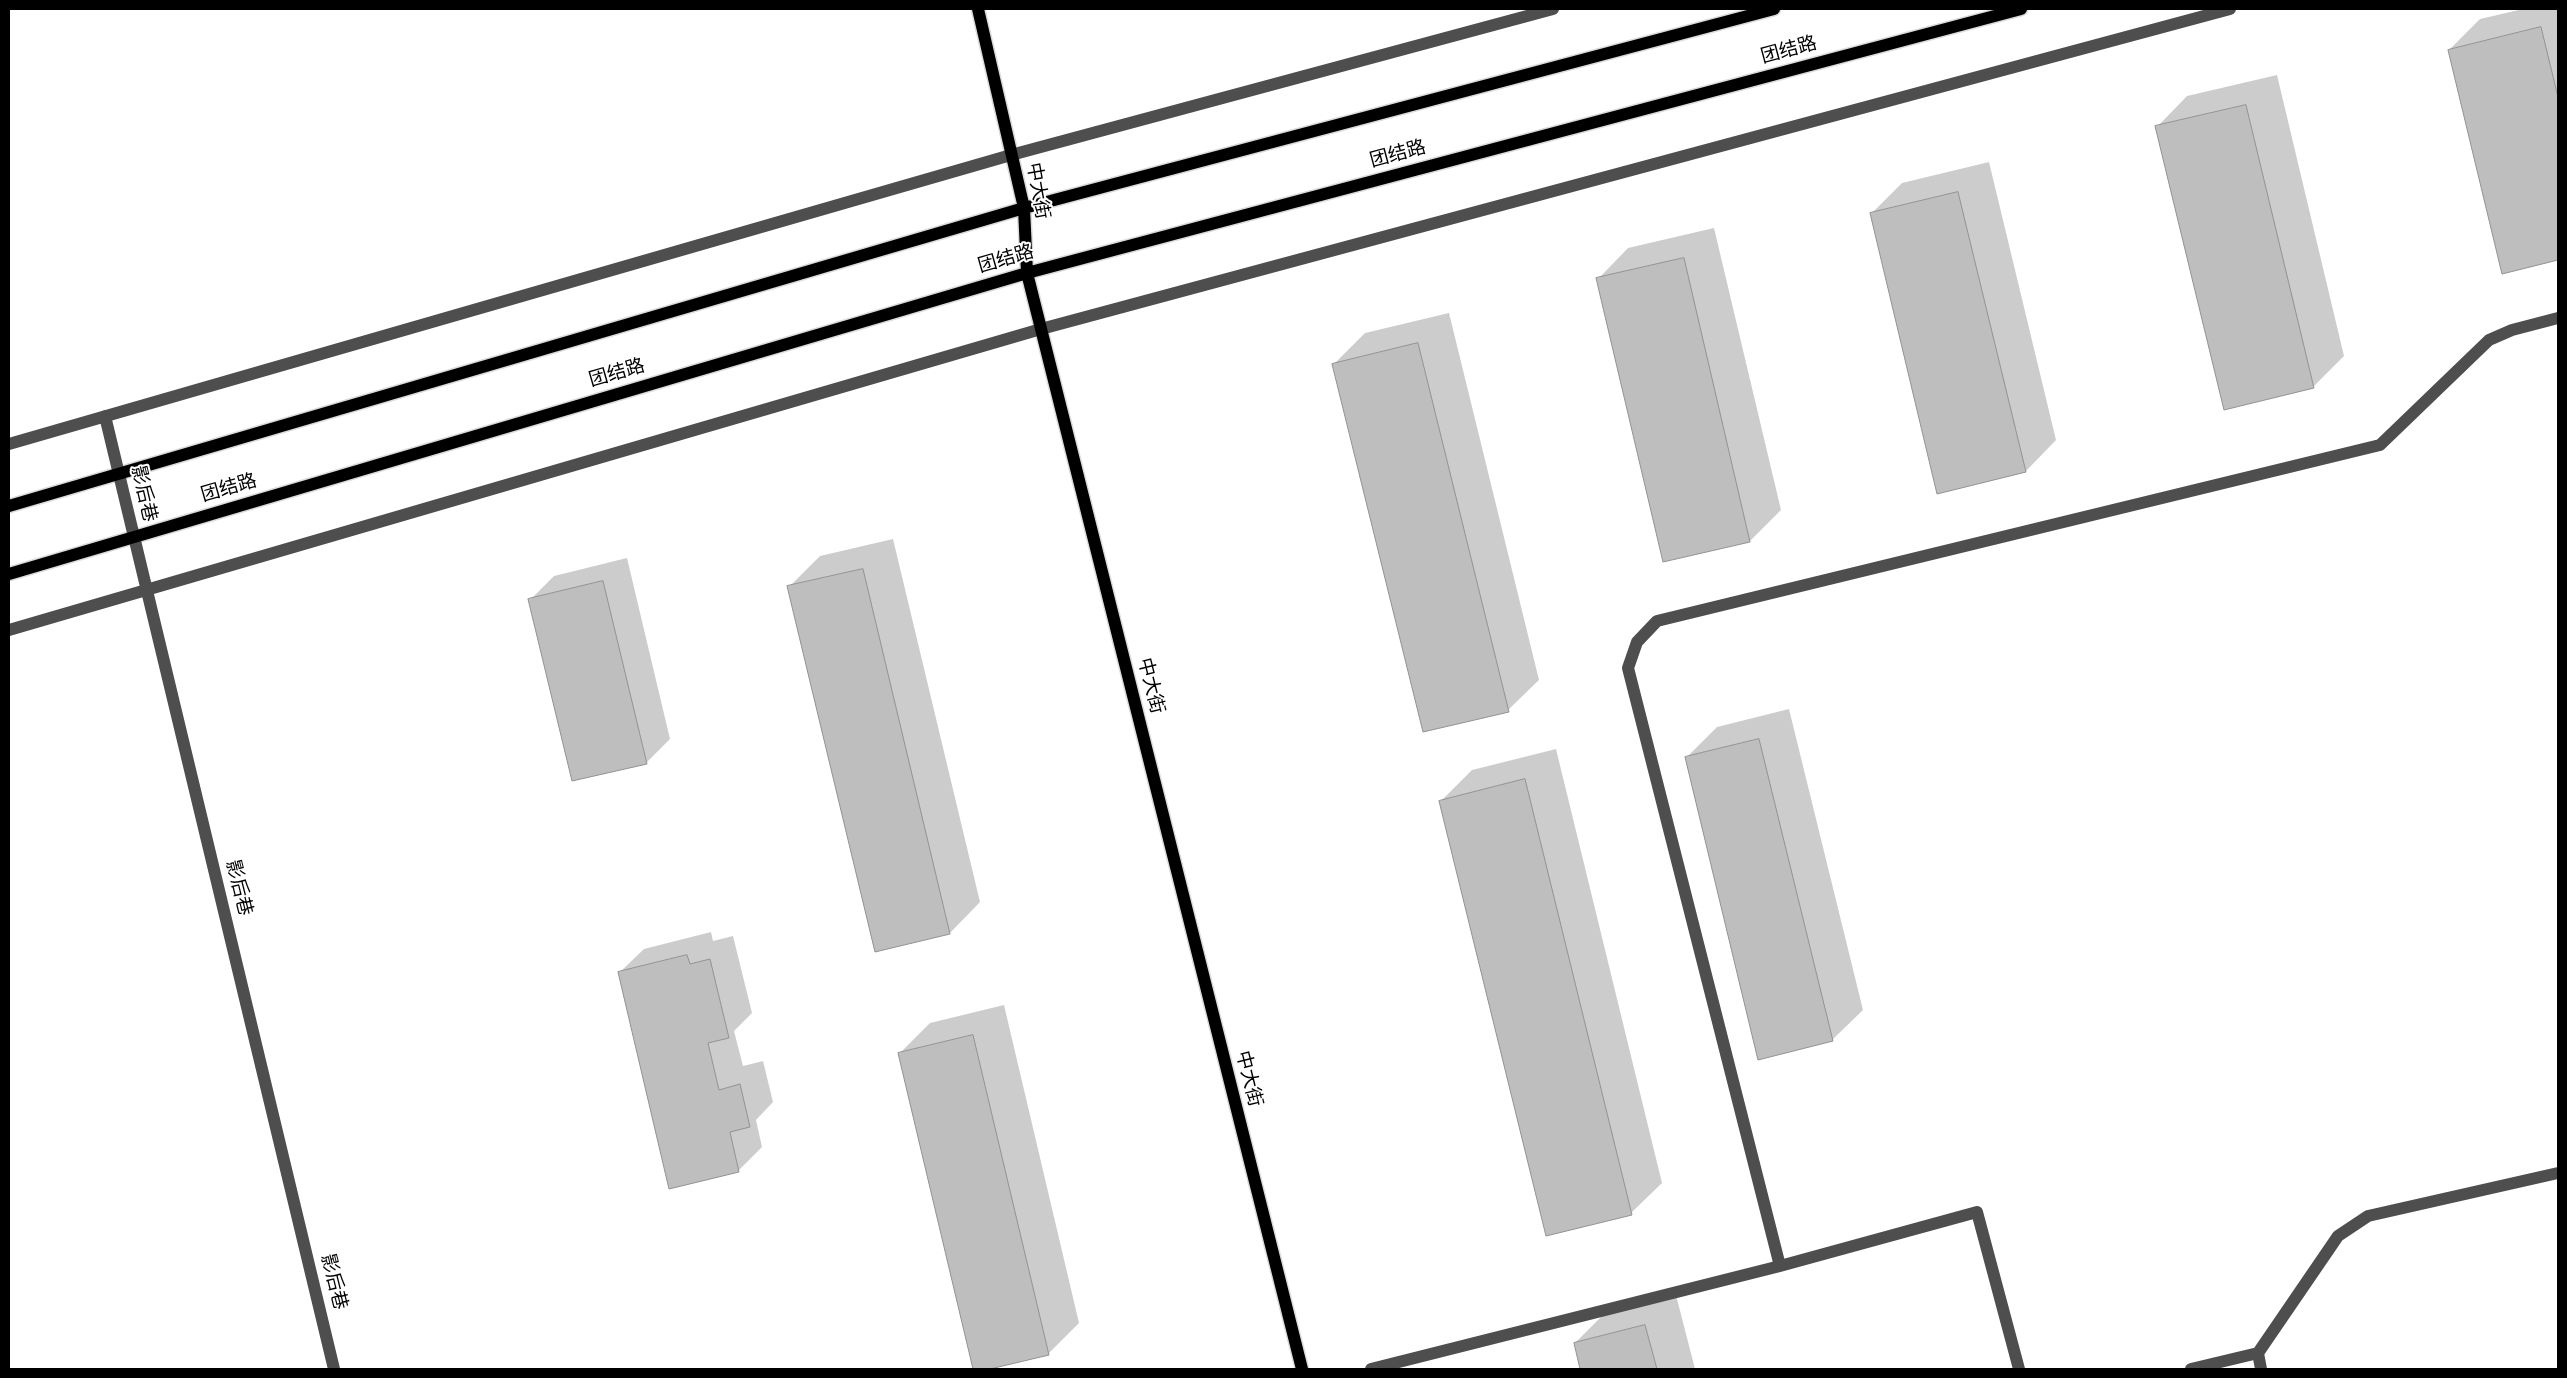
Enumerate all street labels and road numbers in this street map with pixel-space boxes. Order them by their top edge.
street label: 团结路 [1759,33,1819,69]
street label: 团结路 [1368,137,1428,173]
street label: 中大街 [1021,161,1053,221]
street label: 团结路 [975,241,1037,279]
street label: 团结路 [586,355,648,393]
street label: 影后巷 [125,464,161,524]
street label: 团结路 [198,470,260,508]
street label: 中大街 [1132,656,1168,716]
street label: 影后巷 [220,858,256,918]
street label: 中大街 [1230,1049,1266,1109]
street label: 影后巷 [315,1252,351,1312]

